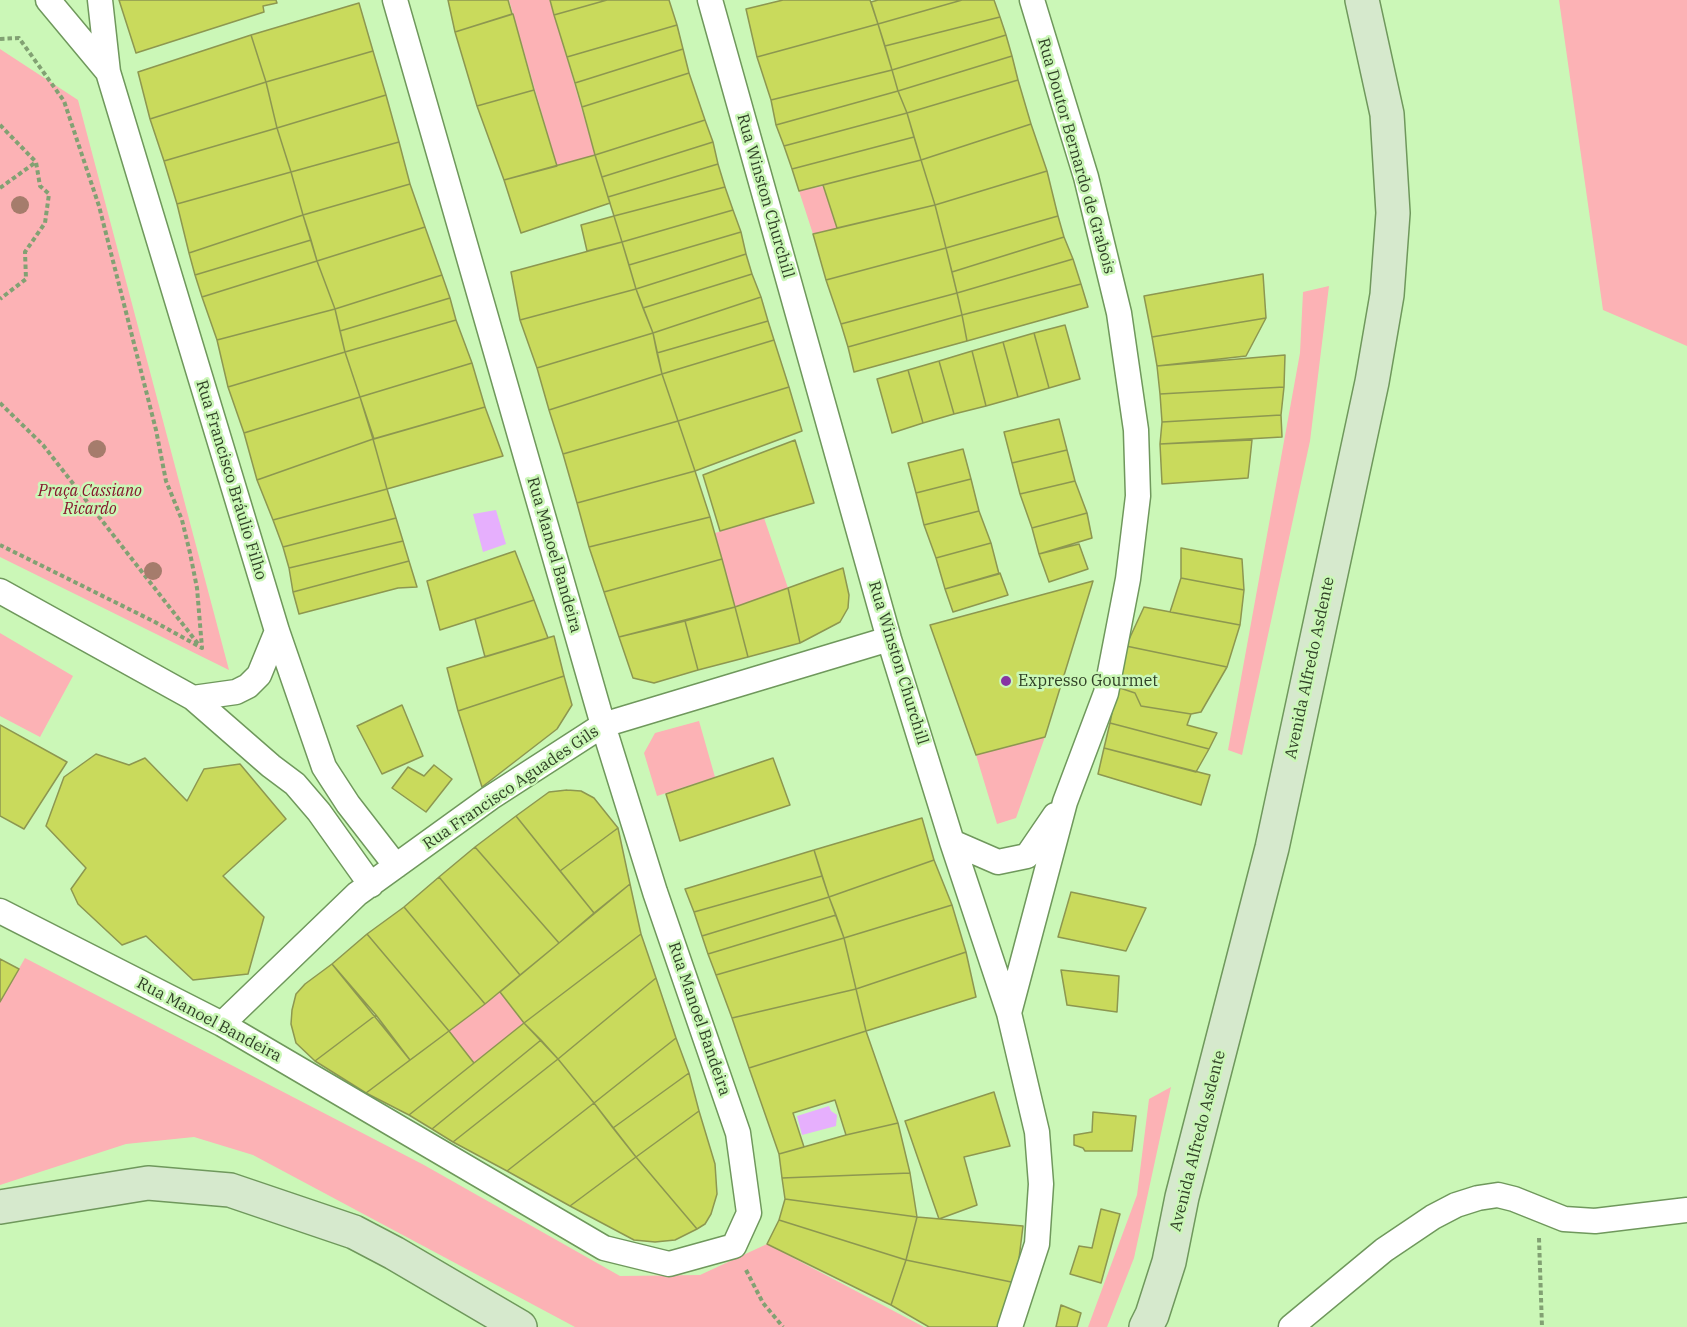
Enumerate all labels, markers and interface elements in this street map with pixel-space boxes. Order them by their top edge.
street label: Rua Doutor Bernardo de Grabois [1033,36,1119,276]
street label: Rua Winston Churchill [732,112,798,280]
street label: Rua Francisco Bráulio Filho [191,378,271,582]
street label: Rua Manoel Bandeira [523,475,585,635]
park label: Praça Cassiano Ricardo [38,481,142,519]
street label: Avenida Alfredo Asdente [1281,575,1339,761]
street label: Rua Winston Churchill [864,579,932,747]
place label: Expresso Gourmet [1018,671,1158,691]
marker: Expresso Gourmet [999,674,1013,688]
street label: Rua Francisco Aguades Gils [419,722,603,854]
street label: Rua Manoel Bandeira [664,940,734,1098]
street label: Rua Manoel Bandeira [133,974,285,1066]
street label: Avenida Alfredo Asdente [1166,1048,1230,1234]

